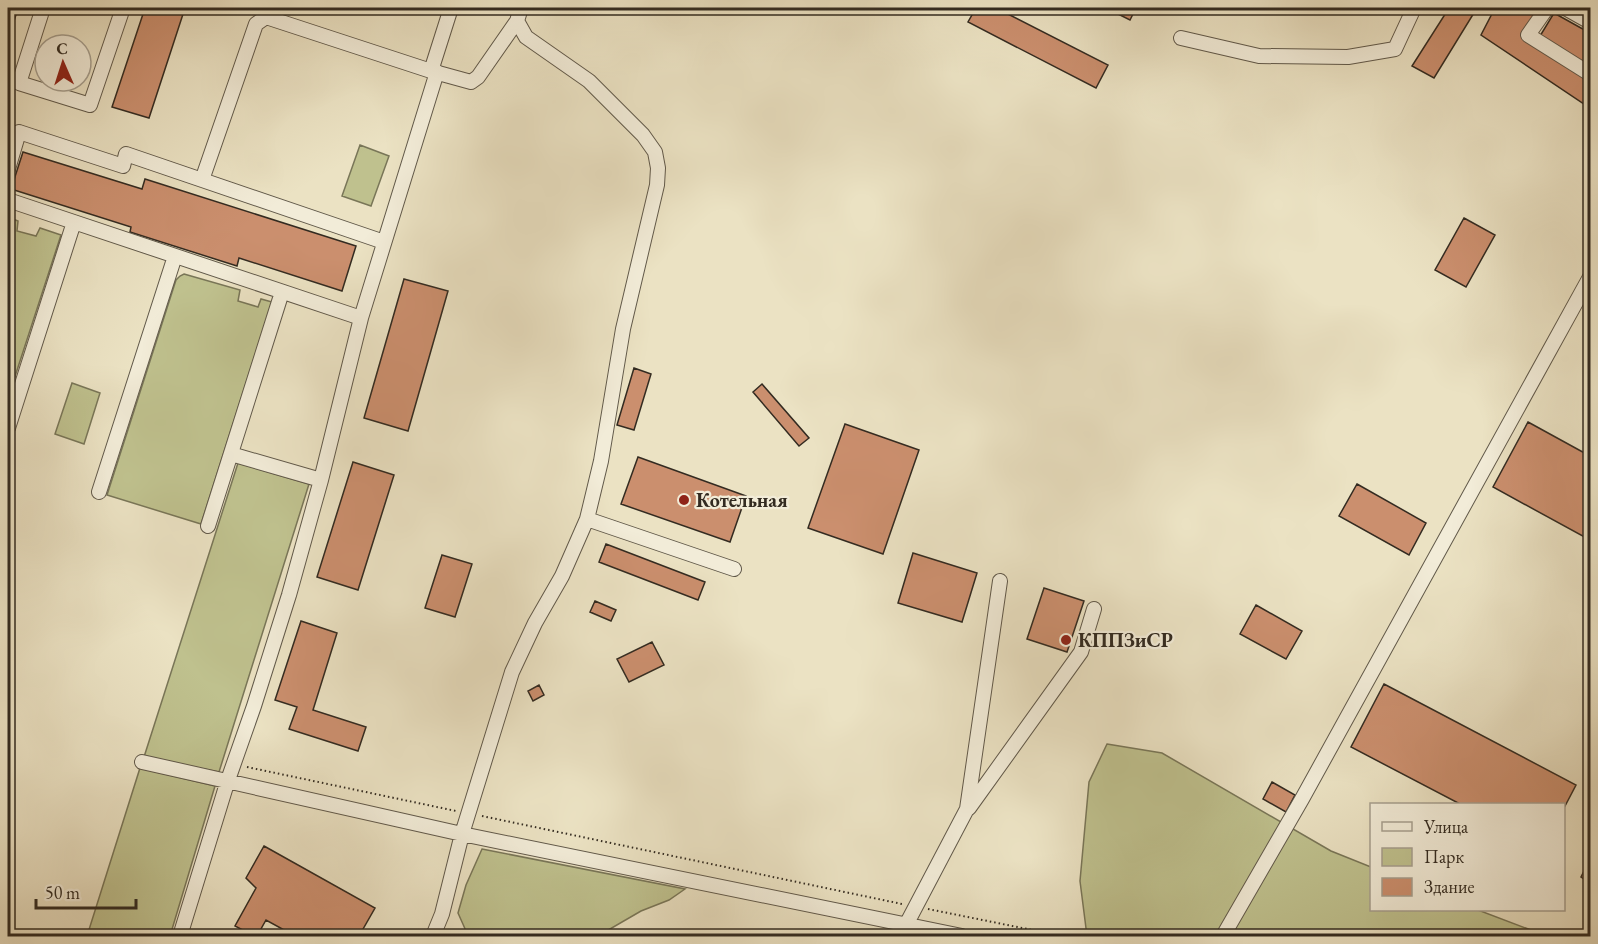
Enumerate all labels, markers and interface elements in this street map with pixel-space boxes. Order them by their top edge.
north arrow [33,33,93,93]
text: С [56,38,68,59]
place label: Котельная [696,487,788,513]
marker: Котельная [677,493,691,507]
place label: КППЗиСР [1078,627,1173,653]
marker: КППЗиСР [1059,633,1073,647]
legend [1370,803,1565,911]
text: Улица [1423,815,1469,838]
text: Парк [1424,845,1464,868]
scale bar [36,872,136,910]
text: Здание [1424,875,1474,898]
text: 50 m [45,881,80,904]

